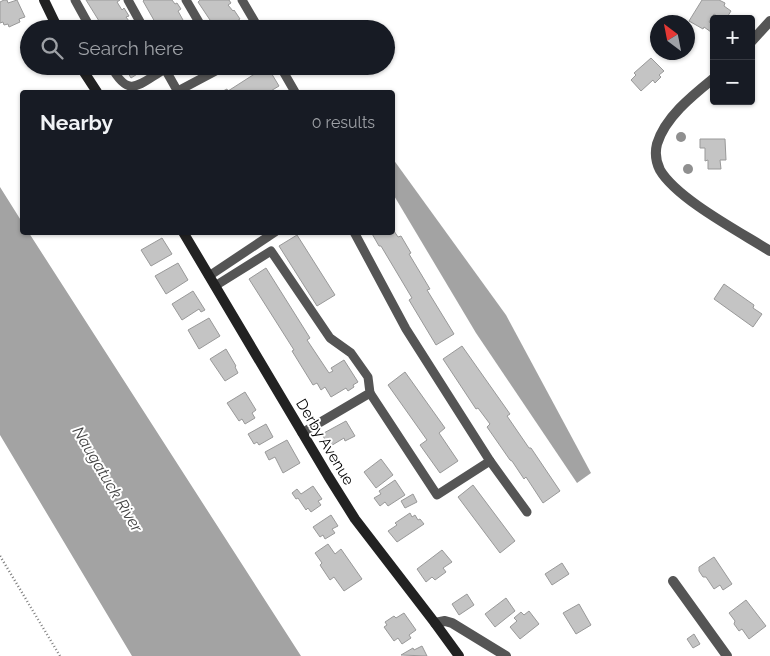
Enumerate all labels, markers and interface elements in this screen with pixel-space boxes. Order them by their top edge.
north arrow [650,15,695,60]
map controls [710,15,755,105]
button: + [710,15,755,60]
search box [20,20,395,75]
icon: search [38,34,66,62]
text: Search here [78,37,184,59]
button: − [710,60,755,105]
text: Nearby [40,110,113,135]
text: 0 results [312,113,375,132]
street label: Derby Avenue [292,396,358,489]
water label: Naugatuck River [69,423,147,536]

